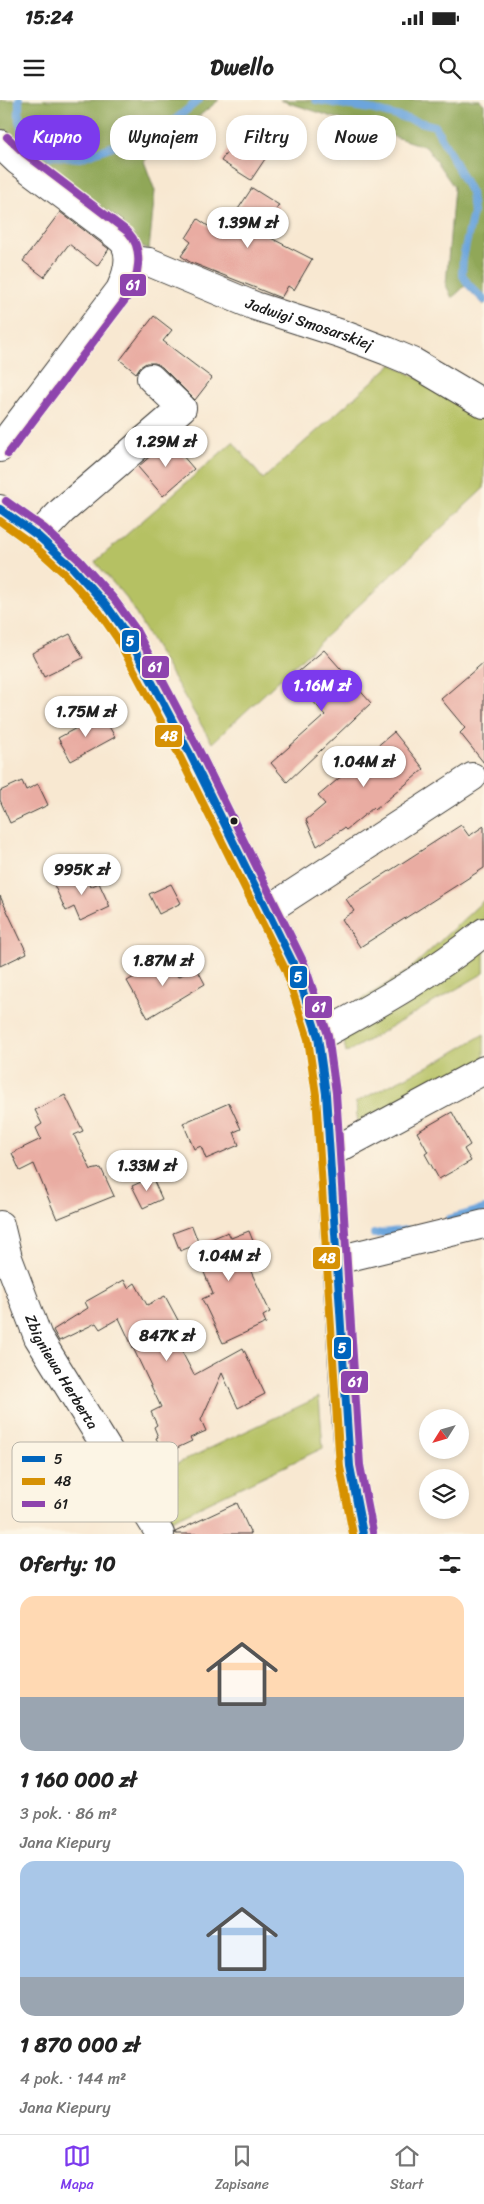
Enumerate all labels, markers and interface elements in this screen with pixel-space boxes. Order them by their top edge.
text: 15:24 [25,1,73,34]
text: Dwello [210,48,274,87]
icon: menu [20,54,48,82]
icon: search [436,54,464,82]
chip: Kupno [15,115,100,160]
chip: Wynajem [110,115,216,160]
chip: Filtry [226,115,307,160]
chip: Nowe [317,115,396,160]
pin: 1.39M zł [196,206,300,249]
text: 1.39M zł [218,208,278,237]
line badge: 61 [119,273,147,297]
text: 61 [125,273,140,298]
street label: Jadwigi Smosarskiej [240,290,377,358]
pin: 1.29M zł [114,426,218,468]
text: 1.29M zł [136,427,196,456]
line badge: 5 [121,629,140,653]
text: 5 [126,629,135,654]
line badge: 61 [141,655,170,679]
text: 61 [147,655,162,680]
pin: 1.16M zł [270,670,374,712]
text: 1.16M zł [293,671,351,700]
pin: 1.75M zł [34,696,138,738]
text: 1.75M zł [56,697,116,726]
line badge: 48 [154,724,183,748]
text: 48 [159,724,178,749]
pin: 1.04M zł [312,746,416,788]
text: 1.04M zł [333,747,395,776]
unlabelled marker [229,816,239,826]
pin: 995K zł [36,854,128,896]
text: 995K zł [54,855,110,884]
pin: 1.87M zł [111,944,215,987]
text: 1.87M zł [133,946,193,975]
line badge: 5 [289,965,308,989]
text: 5 [294,965,303,990]
line badge: 61 [304,995,333,1019]
text: 61 [311,995,326,1020]
pin: 1.33M zł [95,1150,199,1192]
text: 1.33M zł [117,1151,177,1180]
pin: 1.04M zł [177,1240,281,1282]
text: 1.04M zł [198,1241,260,1270]
line badge: 48 [312,1246,341,1270]
text: 48 [317,1246,336,1271]
street label: Zbigniewa Herberta [17,1310,105,1435]
pin: 847K zł [121,1320,213,1362]
text: 847K zł [139,1321,195,1350]
line badge: 5 [333,1336,352,1360]
text: 5 [338,1336,347,1361]
line badge: 61 [340,1370,369,1394]
text: 61 [347,1370,362,1395]
north arrow [419,1409,469,1459]
map controls [419,1409,469,1519]
legend [12,1442,178,1522]
text: 5 [54,1447,63,1472]
text: 48 [54,1469,72,1494]
button: layers [419,1469,469,1519]
text: 61 [54,1492,68,1517]
text: Oferty: 10 [20,1545,116,1583]
icon: filters [436,1550,464,1578]
icon: home [197,1629,287,1719]
text: 1 160 000 zł [20,1761,136,1799]
text: 3 pok. · 86 m² [20,1799,117,1828]
text: Jana Kiepury [20,1828,111,1857]
icon: home [197,1894,287,1984]
text: 1 870 000 zł [20,2026,140,2064]
text: 4 pok. · 144 m² [20,2064,126,2093]
text: Jana Kiepury [20,2093,111,2122]
tab: Mapa [61,2142,93,2197]
tab: Zapisane [215,2142,269,2197]
tab: Start [390,2142,423,2197]

